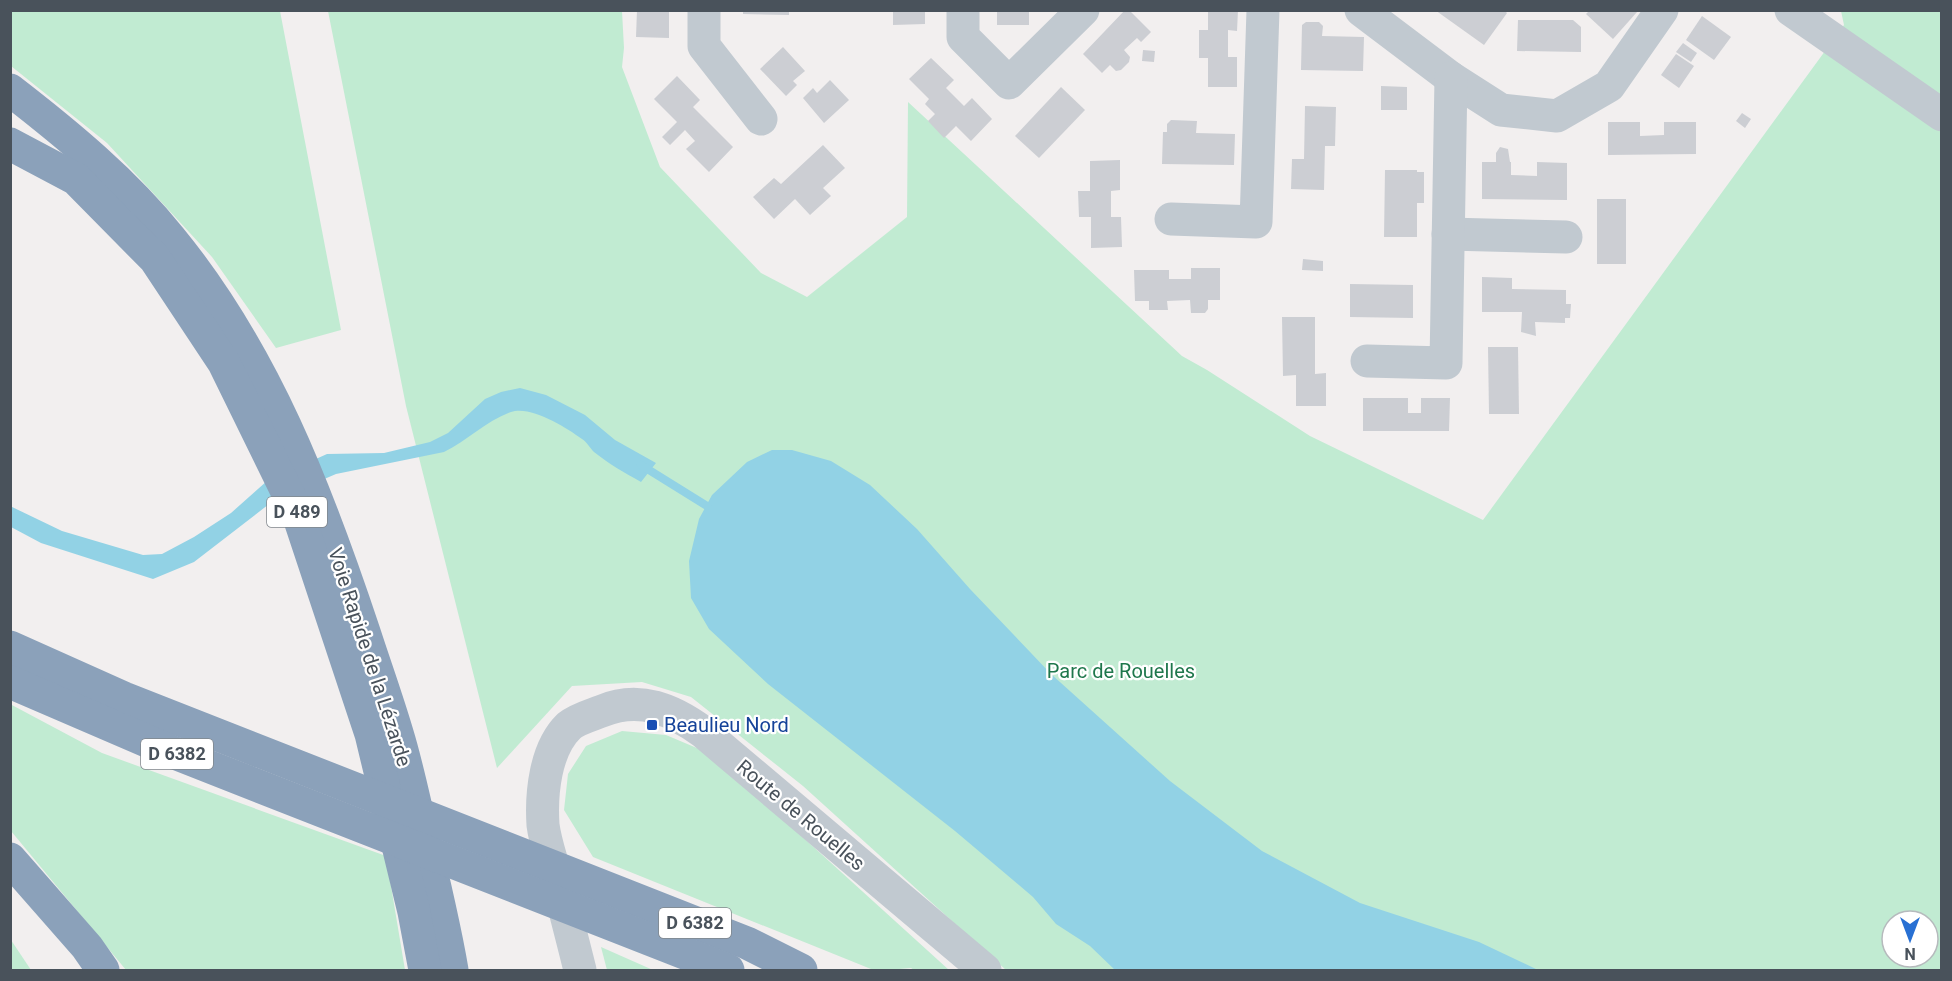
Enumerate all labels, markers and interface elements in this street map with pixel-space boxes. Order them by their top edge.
road number: D 489 [267,497,327,527]
street label: Voie Rapide de la Lézarde [323,545,417,769]
park label: Parc de Rouelles [1047,659,1195,683]
place label: Beaulieu Nord [664,713,789,737]
marker: Beaulieu Nord [645,718,659,732]
road number: D 6382 [141,739,213,769]
street label: Route de Rouelles [732,754,870,876]
road number: D 6382 [659,908,731,938]
north arrow [1880,909,1940,969]
text: N [1904,944,1916,963]

